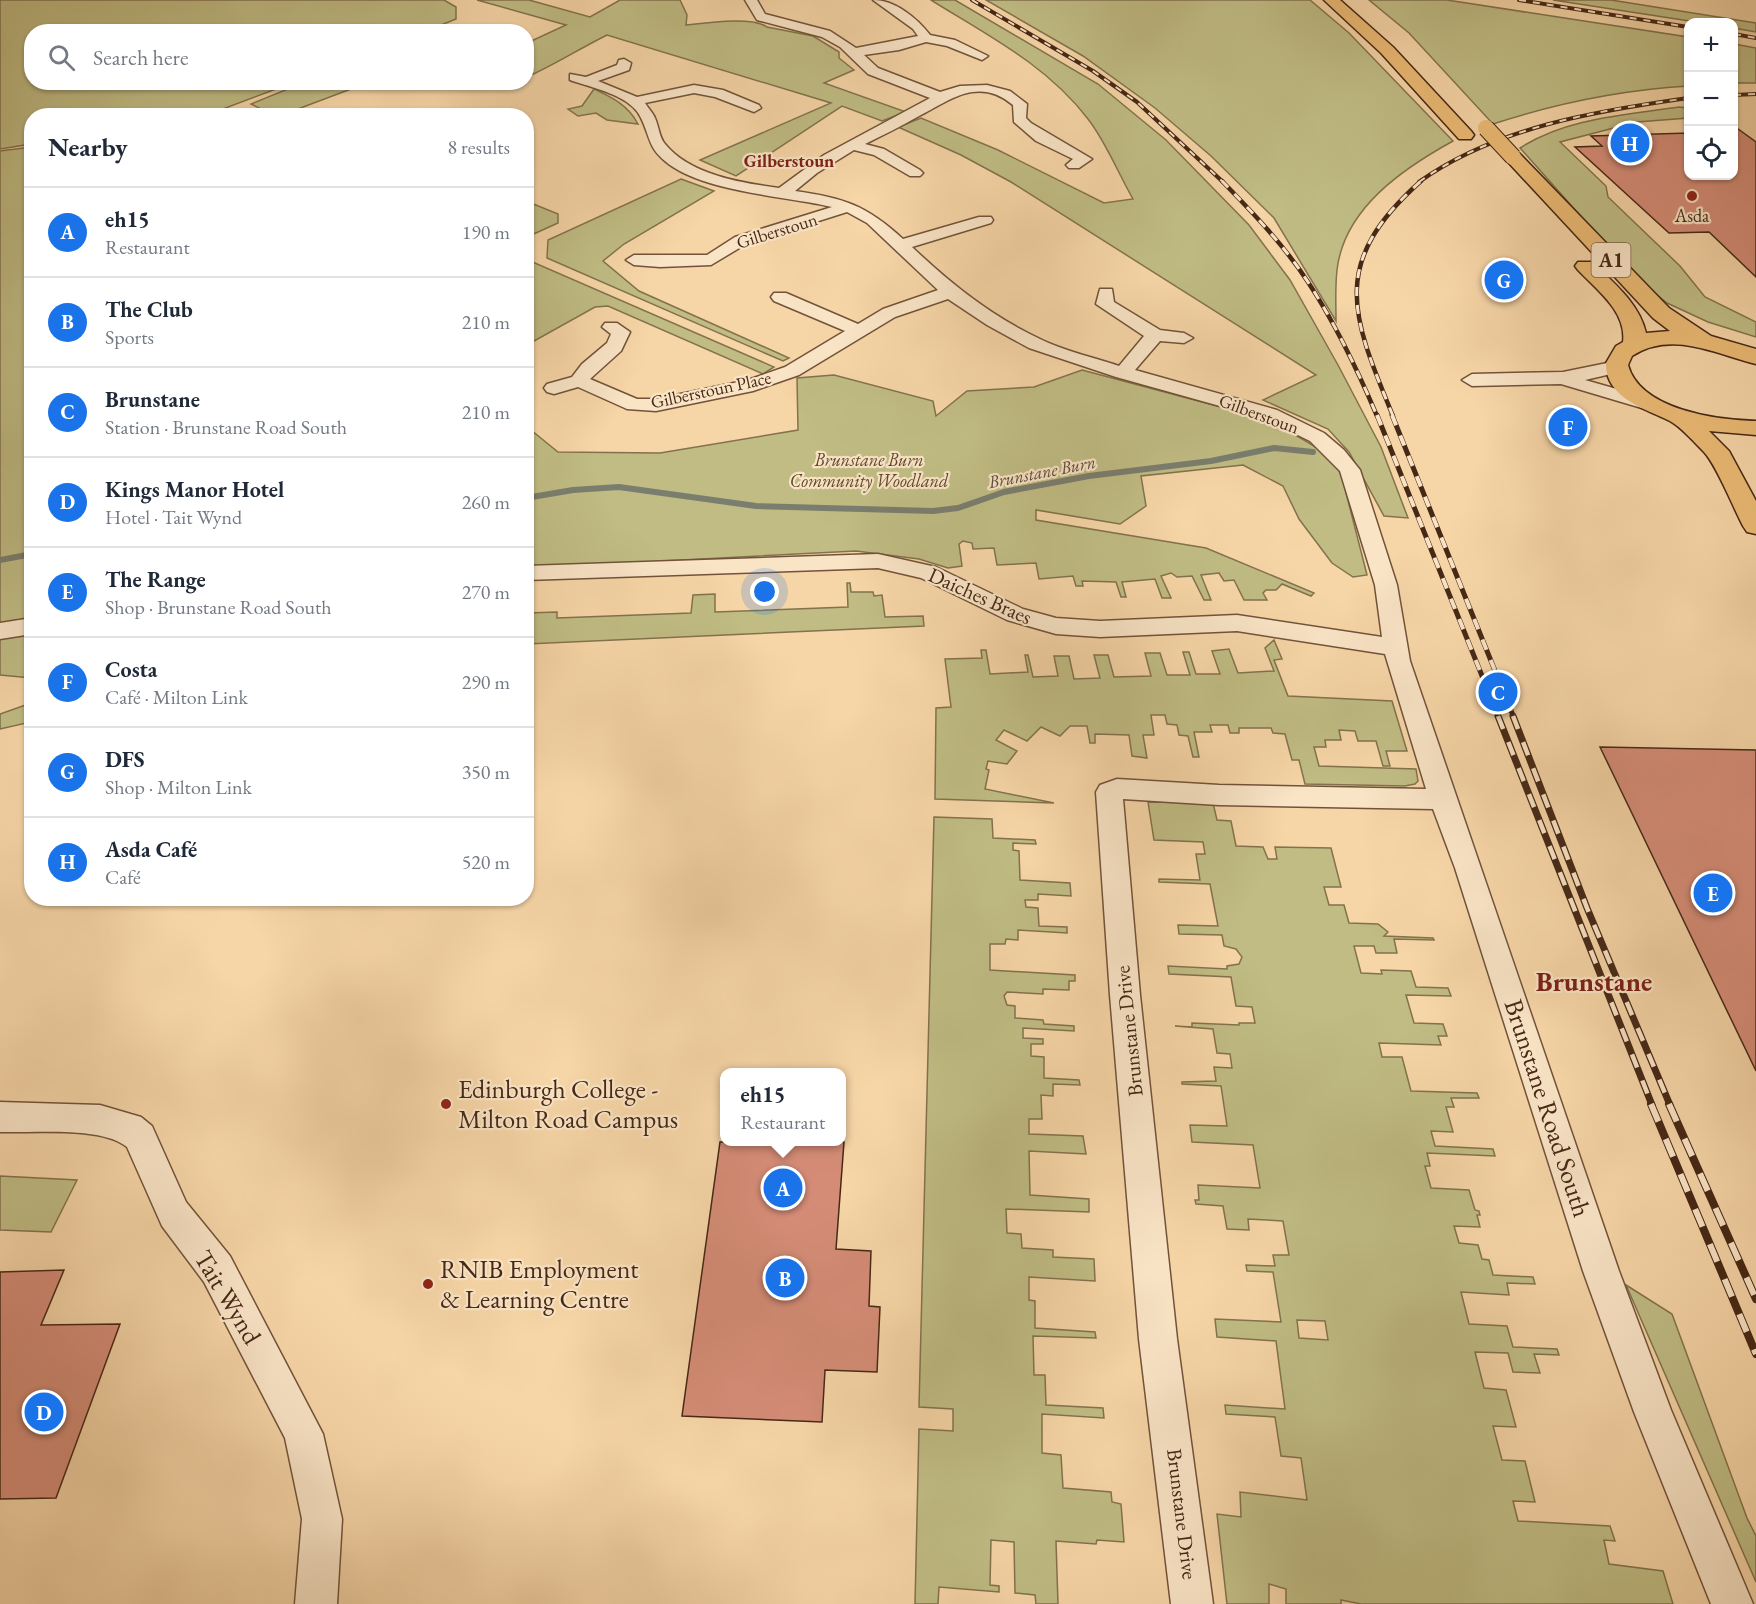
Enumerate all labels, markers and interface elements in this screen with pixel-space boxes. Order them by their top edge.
map controls [1684,18,1738,180]
button: + [1684,18,1738,72]
search box [24,24,534,90]
icon: search [45,41,78,74]
text: Search here [93,43,188,72]
button: − [1684,72,1738,126]
pin: H [1610,120,1650,166]
button: locate [1684,126,1738,180]
text: Nearby [48,130,128,164]
text: 8 results [447,134,510,160]
district label: Gilberstoun [744,149,834,172]
marker: Asda [1685,189,1699,203]
place label: Asda [1674,204,1710,227]
text: eh15 [105,205,150,234]
street label: Gilberstoun [734,207,821,254]
text: A [60,219,75,245]
text: 190 m [462,219,510,245]
text: Restaurant [105,234,190,260]
road number: A1 [1592,243,1630,277]
pin: G [1484,258,1524,302]
text: The Club [105,295,193,324]
text: B [61,309,74,335]
text: 210 m [462,309,510,335]
text: Sports [105,324,154,350]
street label: Gilberstoun Place [649,366,773,413]
text: Brunstane [105,385,200,414]
street label: Gilberstoun [1216,388,1303,439]
text: C [60,399,75,425]
text: 210 m [462,399,510,425]
pin: F [1548,404,1588,450]
text: Station · Brunstane Road South [105,414,347,440]
park label: Brunstane Burn Community Woodland [790,448,949,493]
water label: Brunstane Burn [985,450,1098,493]
text: Kings Manor Hotel [105,475,284,504]
text: D [60,489,75,515]
text: 260 m [462,489,510,515]
text: Hotel · Tait Wynd [105,504,242,530]
street label: Daiches Braes [924,561,1036,630]
text: The Range [105,565,206,594]
your location [750,577,779,606]
text: E [62,579,73,605]
text: 270 m [462,579,510,605]
text: Shop · Brunstane Road South [105,594,332,620]
text: Costa [105,655,157,684]
text: F [62,669,73,695]
text: 290 m [462,669,510,695]
pin: C [1478,670,1518,714]
text: Café · Milton Link [105,684,248,710]
text: DFS [105,745,145,774]
text: G [60,759,75,785]
text: 350 m [462,759,510,785]
text: Shop · Milton Link [105,774,252,800]
text: Asda Café [105,835,197,864]
text: H [59,849,76,875]
text: 520 m [462,849,510,875]
text: Café [105,864,141,890]
pin: E [1694,870,1732,916]
street label: Brunstane Drive [1108,964,1149,1098]
district label: Brunstane [1536,964,1652,999]
street label: Brunstane Road South [1497,995,1599,1221]
popup [720,1068,846,1146]
place label: Edinburgh College - Milton Road Campus [458,1072,678,1136]
text: eh15 [741,1080,785,1109]
marker: Edinburgh College - Milton Road Campus [439,1097,453,1111]
text: Restaurant [741,1109,825,1135]
pin: A [764,1166,802,1210]
street label: Tait Wynd [187,1244,270,1351]
place label: RNIB Employment & Learning Centre [440,1252,639,1316]
pin: B [766,1256,804,1300]
marker: RNIB Employment & Learning Centre [421,1277,435,1291]
pin: D [24,1390,63,1434]
street label: Brunstane Drive [1161,1447,1204,1581]

